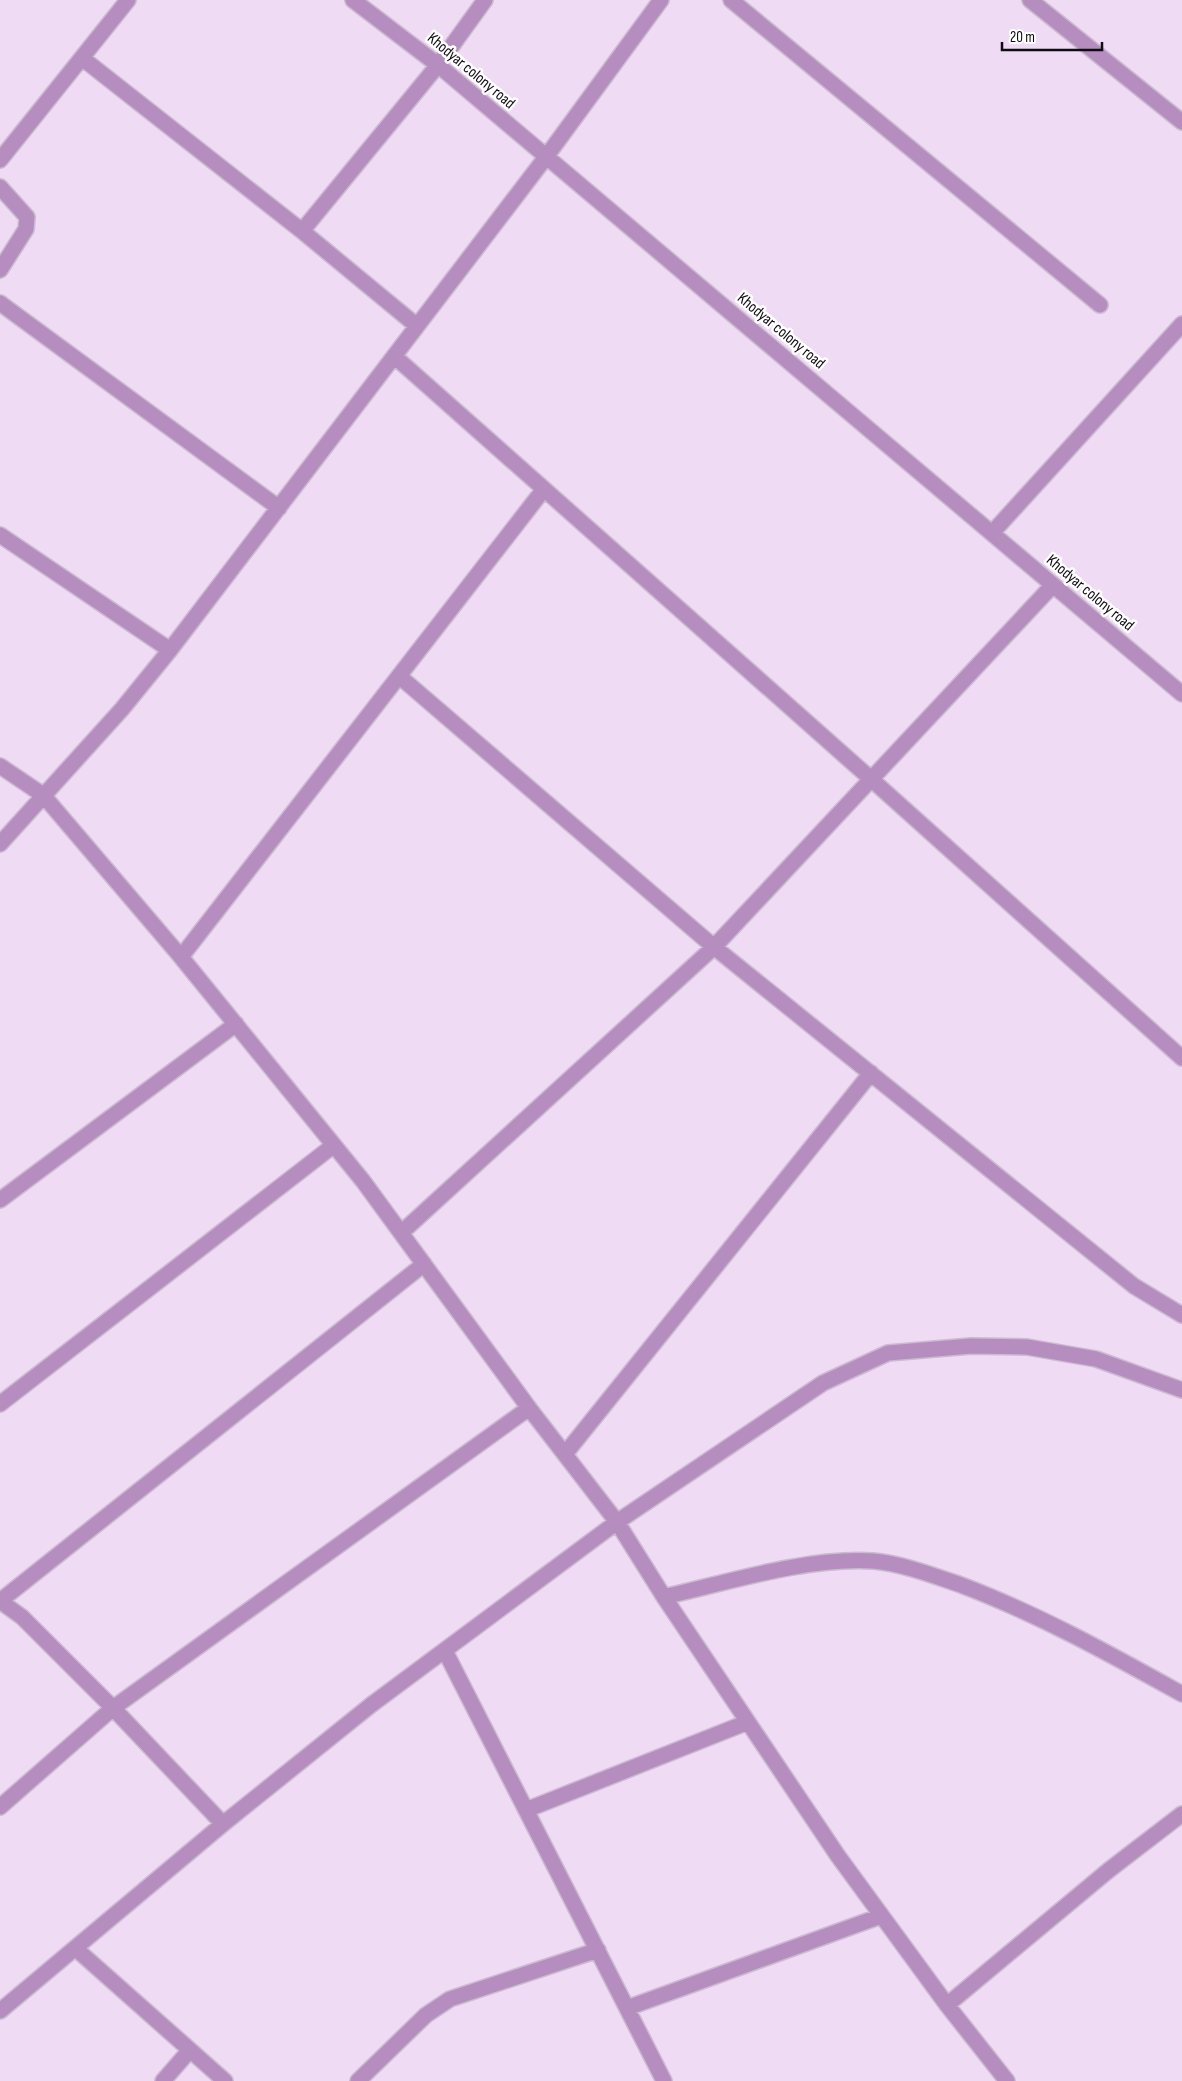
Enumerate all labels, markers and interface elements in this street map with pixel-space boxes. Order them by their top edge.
scale bar [1002,20,1102,52]
text: 20 m [1010,28,1035,47]
street label: Khodyar colony road [423,29,519,113]
street label: Khodyar colony road [733,289,829,373]
street label: Khodyar colony road [1042,551,1138,635]

